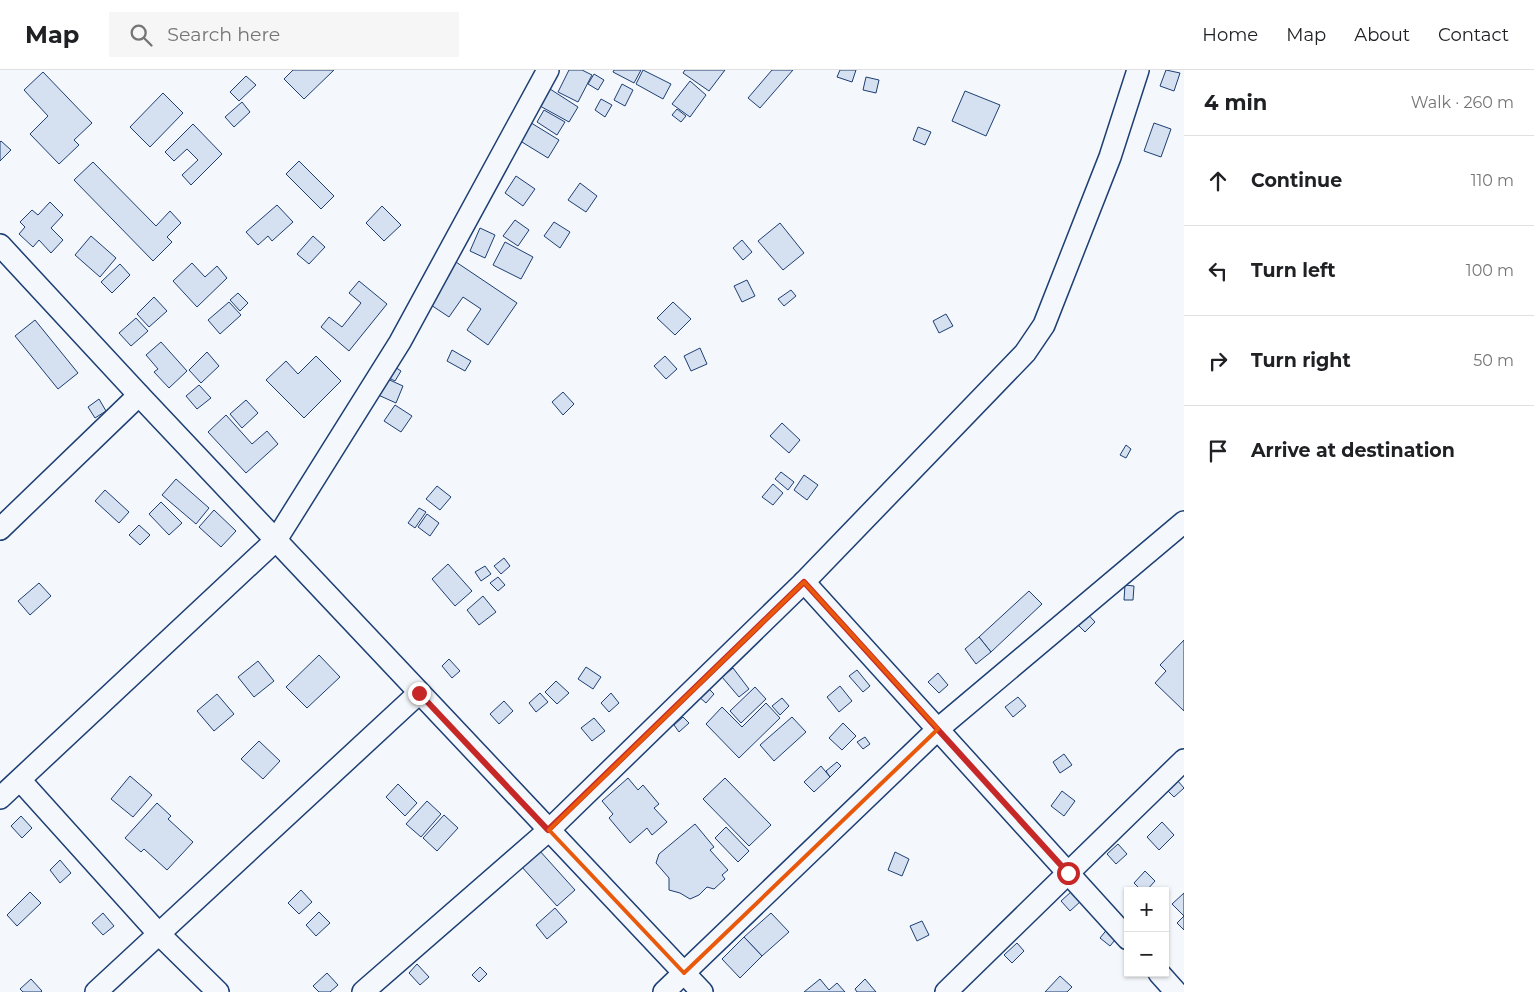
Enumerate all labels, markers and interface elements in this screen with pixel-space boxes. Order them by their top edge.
search box [109,12,459,57]
text: Map [25,20,79,49]
icon: search [127,21,155,49]
text: Search here [167,23,280,46]
text: Home [1202,24,1258,46]
text: Map [1286,24,1326,46]
text: About [1354,24,1410,46]
text: Contact [1438,24,1509,46]
text: 4 min [1204,90,1267,115]
text: Walk · 260 m [1411,93,1514,112]
icon: ahead [1204,167,1232,195]
text: Continue [1251,169,1342,192]
text: 110 m [1471,171,1514,190]
icon: left [1204,257,1232,285]
text: Turn left [1251,259,1336,282]
text: 100 m [1466,261,1514,280]
icon: right [1204,347,1232,375]
text: Turn right [1251,349,1351,372]
text: 50 m [1473,351,1514,370]
icon: arrive [1204,437,1232,465]
text: Arrive at destination [1251,439,1455,462]
route end [408,682,431,705]
route start [1057,862,1080,885]
map controls [1124,887,1169,977]
button: + [1124,887,1169,932]
button: − [1124,932,1169,977]

